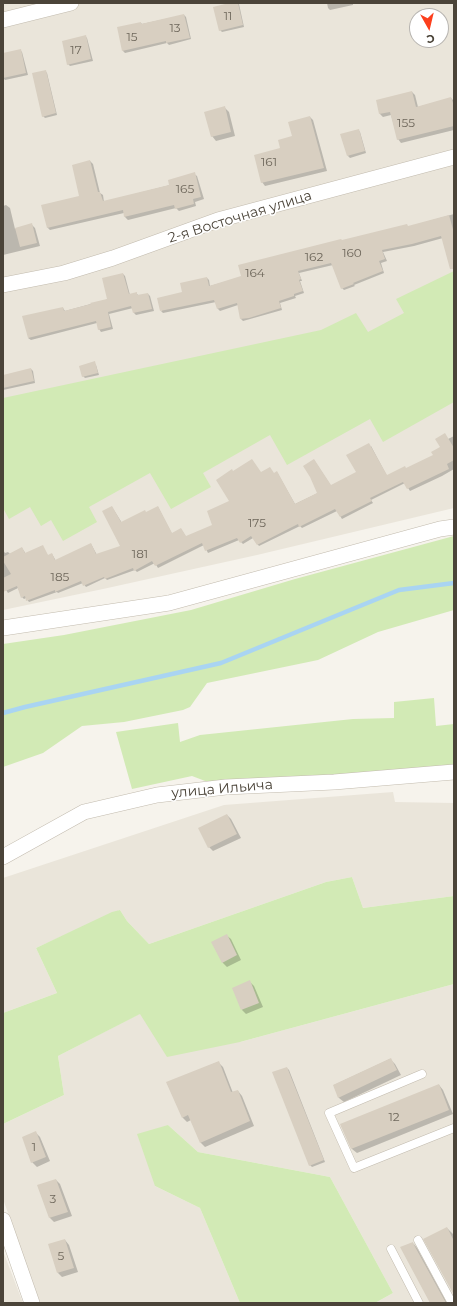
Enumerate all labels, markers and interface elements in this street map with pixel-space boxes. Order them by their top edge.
north arrow [409,8,449,48]
house number: 11 [224,9,232,23]
house number: 13 [169,21,181,35]
house number: 15 [126,30,138,44]
text: С [426,31,435,46]
house number: 17 [70,43,82,57]
house number: 155 [397,116,415,130]
house number: 161 [261,155,277,169]
house number: 165 [176,182,194,196]
street label: 2-я Восточная улица [166,187,314,247]
house number: 160 [342,246,362,260]
house number: 162 [305,250,323,264]
house number: 164 [245,266,265,280]
house number: 175 [248,516,266,530]
house number: 181 [132,547,148,561]
house number: 185 [51,570,69,584]
street label: улица Ильича [171,776,273,802]
house number: 12 [388,1110,400,1124]
house number: 1 [32,1140,36,1154]
house number: 3 [50,1192,56,1206]
house number: 5 [58,1249,64,1263]

